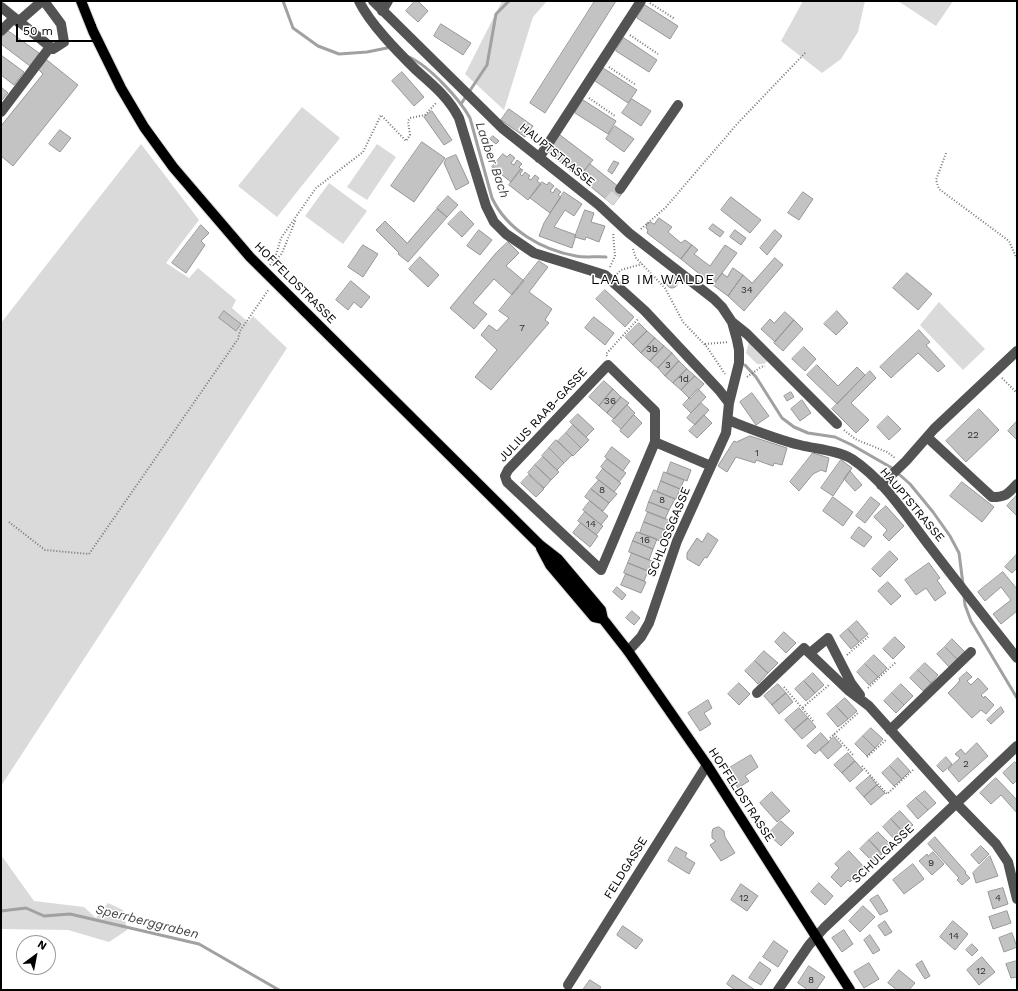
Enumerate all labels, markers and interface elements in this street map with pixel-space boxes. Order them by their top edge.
scale bar [18,16,98,42]
text: 50 m [23,24,53,38]
water label: Laaber Bach [472,120,512,200]
street label: HAUPTSTRASSE [516,120,598,190]
street label: HOFFELDSTRASSE [251,239,339,327]
district label: LAAB IM WALDE [591,272,715,288]
house number: 34 [741,284,753,296]
house number: 7 [519,322,525,334]
house number: 3b [646,343,658,355]
house number: 3 [665,359,671,371]
street label: JULIUS RAAB-GASSE [496,365,590,465]
house number: 1d [679,373,689,385]
house number: 36 [604,395,616,407]
house number: 22 [967,429,979,441]
house number: 1 [755,447,759,459]
street label: HAUPTSTRASSE [877,465,947,545]
house number: 8 [599,484,605,496]
street label: SCHLOSSGASSE [644,485,694,579]
house number: 8 [659,494,665,506]
house number: 14 [586,518,596,530]
house number: 16 [640,534,650,546]
street label: HOFFELDSTRASSE [705,745,777,845]
house number: 2 [963,758,969,770]
street label: SCHULGASSE [849,822,917,886]
street label: FELDGASSE [601,834,651,902]
house number: 9 [928,857,934,869]
house number: 12 [739,892,749,904]
house number: 4 [995,892,1001,904]
water label: Sperrberggraben [94,902,200,942]
house number: 14 [949,930,959,942]
north arrow [16,935,56,975]
text: N [35,938,49,953]
house number: 12 [976,965,986,977]
house number: 8 [808,974,814,986]

